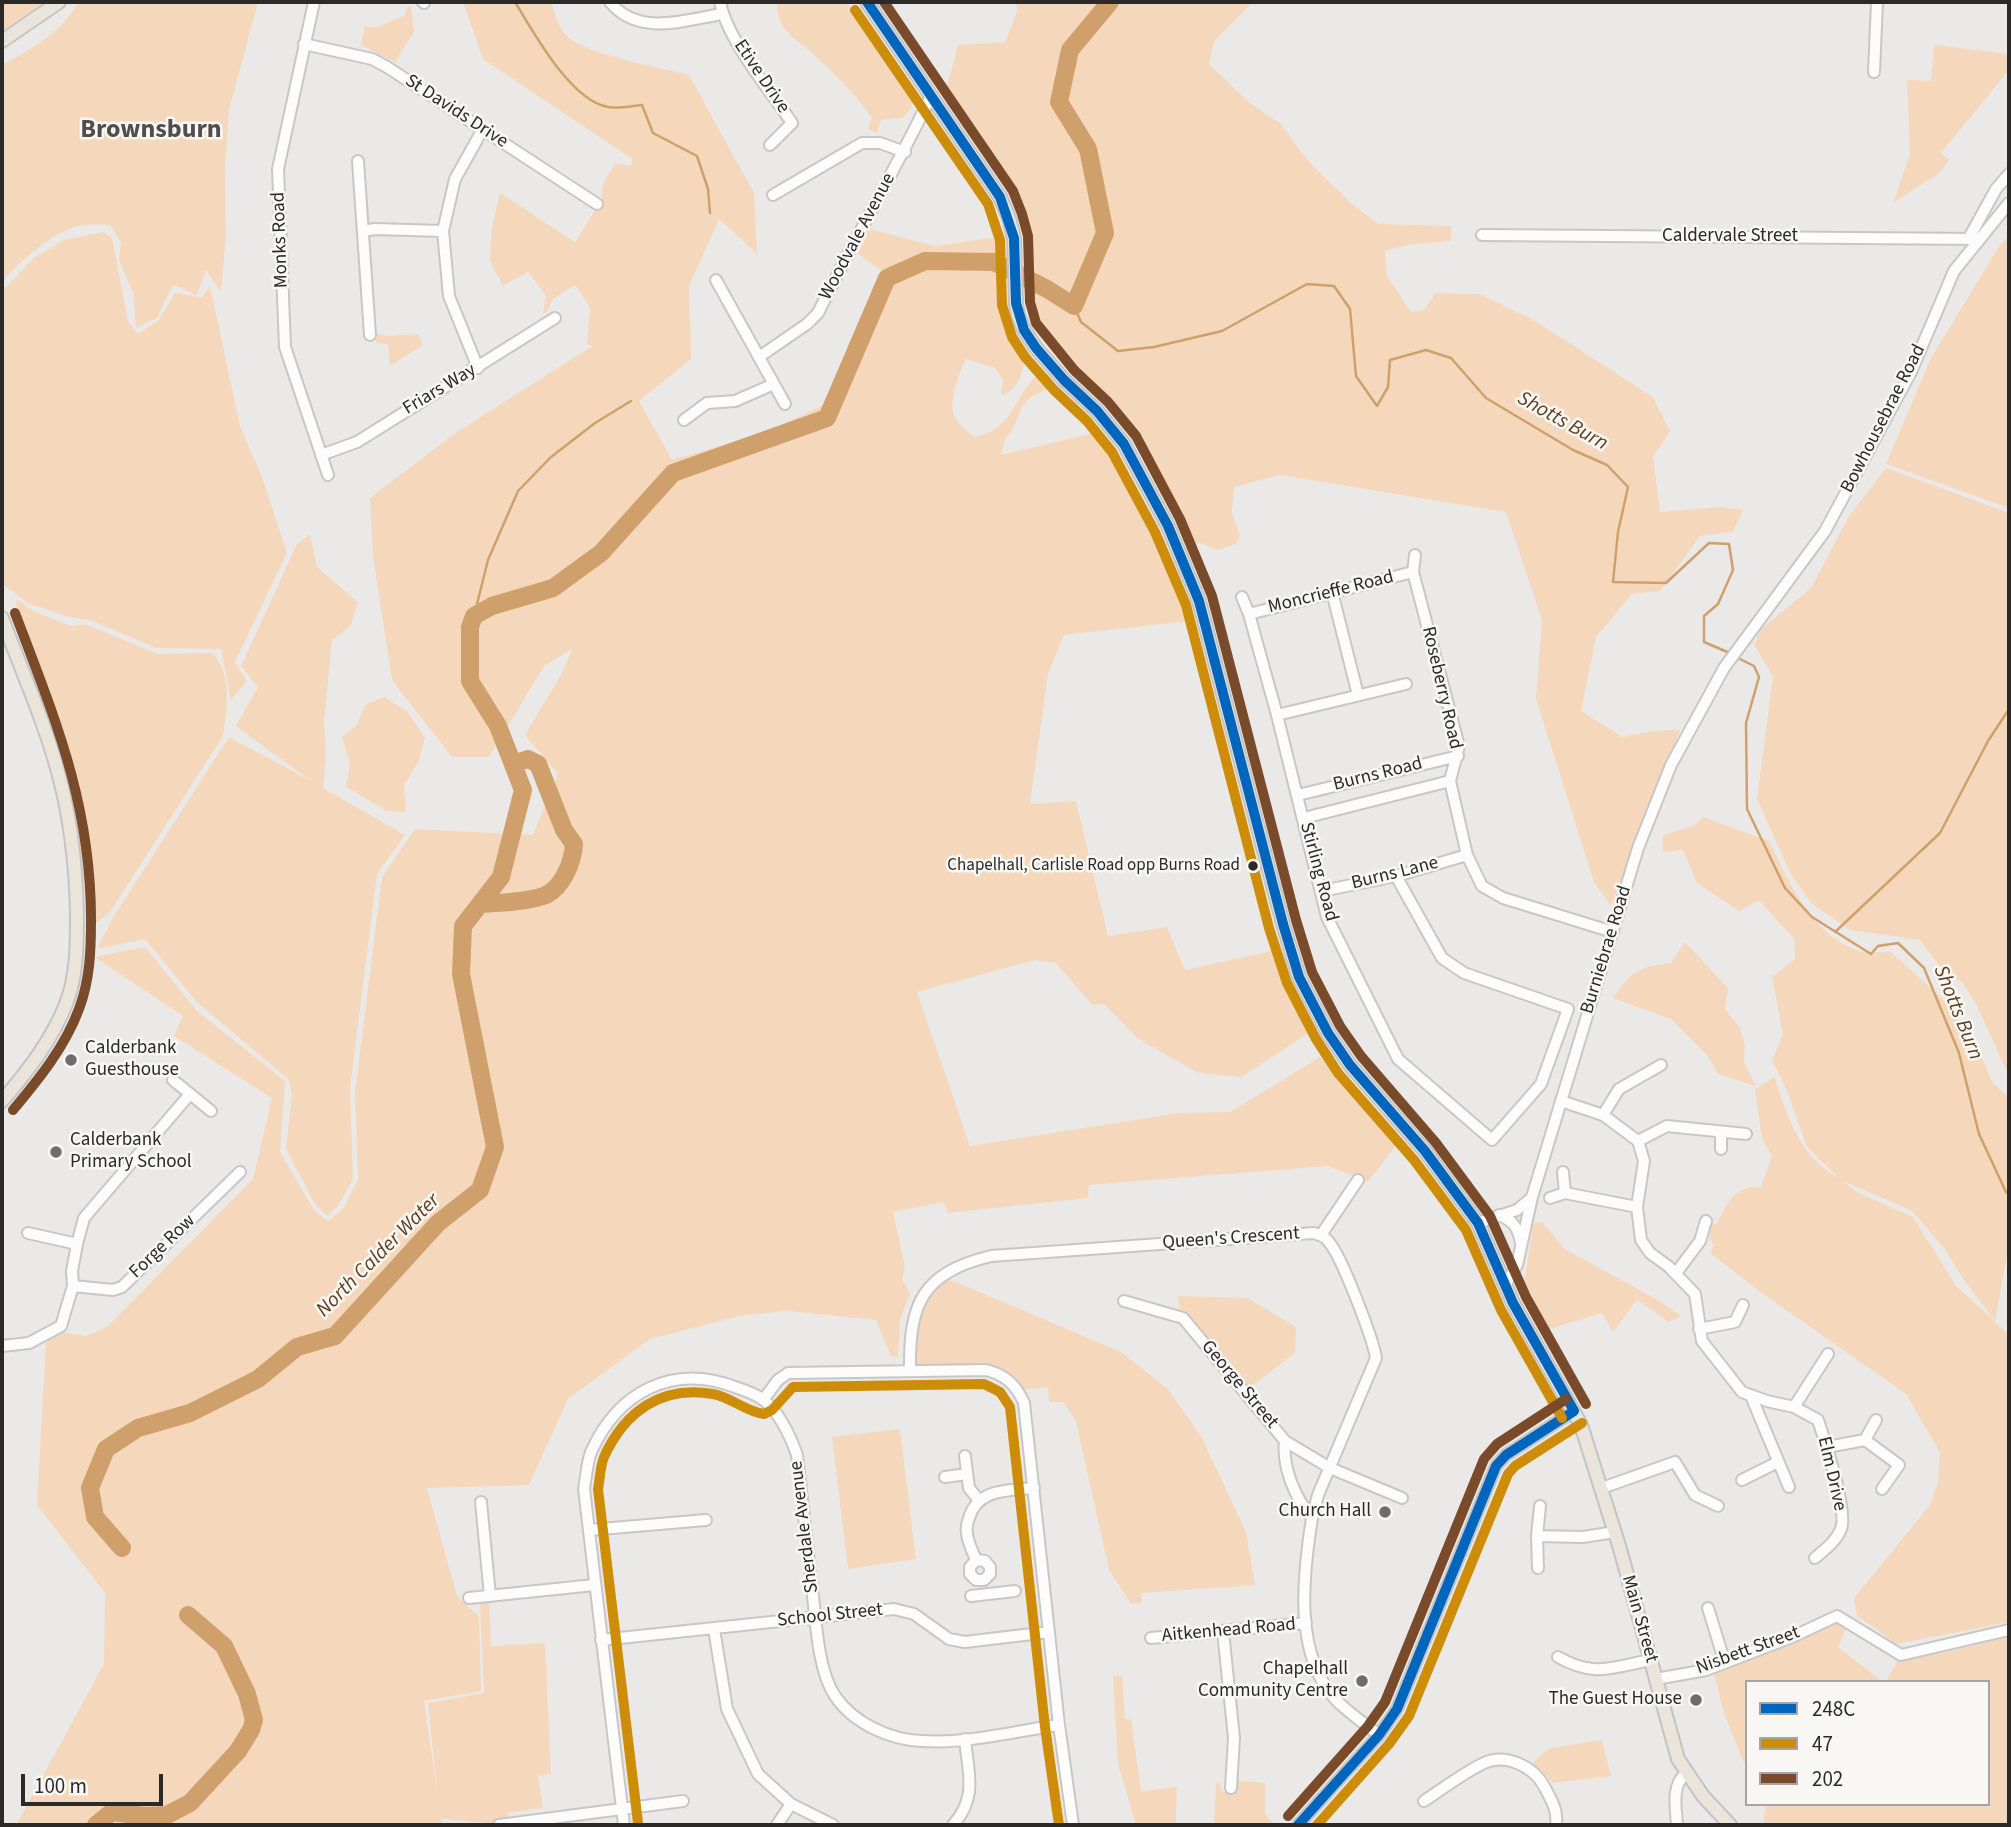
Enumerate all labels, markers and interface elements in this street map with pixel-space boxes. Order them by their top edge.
street label: Etive Drive [728,36,794,118]
street label: St Davids Drive [400,70,512,154]
district label: Brownsburn [80,115,222,147]
street label: Woodvale Avenue [815,170,901,304]
street label: Monks Road [268,191,294,289]
street label: Caldervale Street [1662,226,1798,248]
street label: Bowhousebrae Road [1837,341,1931,497]
street label: Friars Way [399,359,481,421]
water label: Shotts Burn [1512,387,1612,457]
street label: Moncrieffe Road [1266,566,1396,620]
street label: Roseberry Road [1416,624,1466,752]
street label: Burns Road [1331,753,1425,797]
street label: Stirling Road [1294,820,1342,924]
street label: Burns Lane [1349,852,1441,896]
place label: Chapelhall, Carlisle Road opp Burns Road [947,856,1240,876]
marker: Chapelhall, Carlisle Road opp Burns Road [1246,859,1260,873]
street label: Burniebrae Road [1577,883,1637,1017]
water label: Shotts Burn [1927,962,1987,1064]
place label: Calderbank Guesthouse [85,1038,179,1082]
marker: Calderbank Guesthouse [63,1052,79,1068]
place label: Calderbank Primary School [70,1130,192,1174]
marker: Calderbank Primary School [48,1144,64,1160]
water label: North Calder Water [312,1189,446,1323]
street label: Forge Row [125,1210,201,1284]
street label: Queen's Crescent [1162,1223,1300,1255]
street label: George Street [1196,1336,1282,1434]
street label: Elm Drive [1811,1435,1851,1513]
street label: Sherdale Avenue [786,1460,824,1594]
place label: Church Hall [1279,1501,1371,1523]
marker: Church Hall [1377,1504,1393,1520]
street label: Main Street [1616,1573,1662,1665]
street label: School Street [776,1599,884,1633]
street label: Aitkenhead Road [1161,1614,1297,1648]
street label: Nisbett Street [1693,1622,1803,1680]
place label: Chapelhall Community Centre [1198,1659,1348,1703]
marker: Chapelhall Community Centre [1354,1673,1370,1689]
legend [1745,1680,1990,1806]
place label: The Guest House [1549,1689,1682,1711]
marker: The Guest House [1688,1692,1704,1708]
text: 248C [1812,1694,1855,1724]
text: 47 [1812,1729,1833,1759]
scale bar [24,1760,166,1804]
text: 202 [1812,1764,1843,1794]
text: 100 m [34,1771,87,1801]

